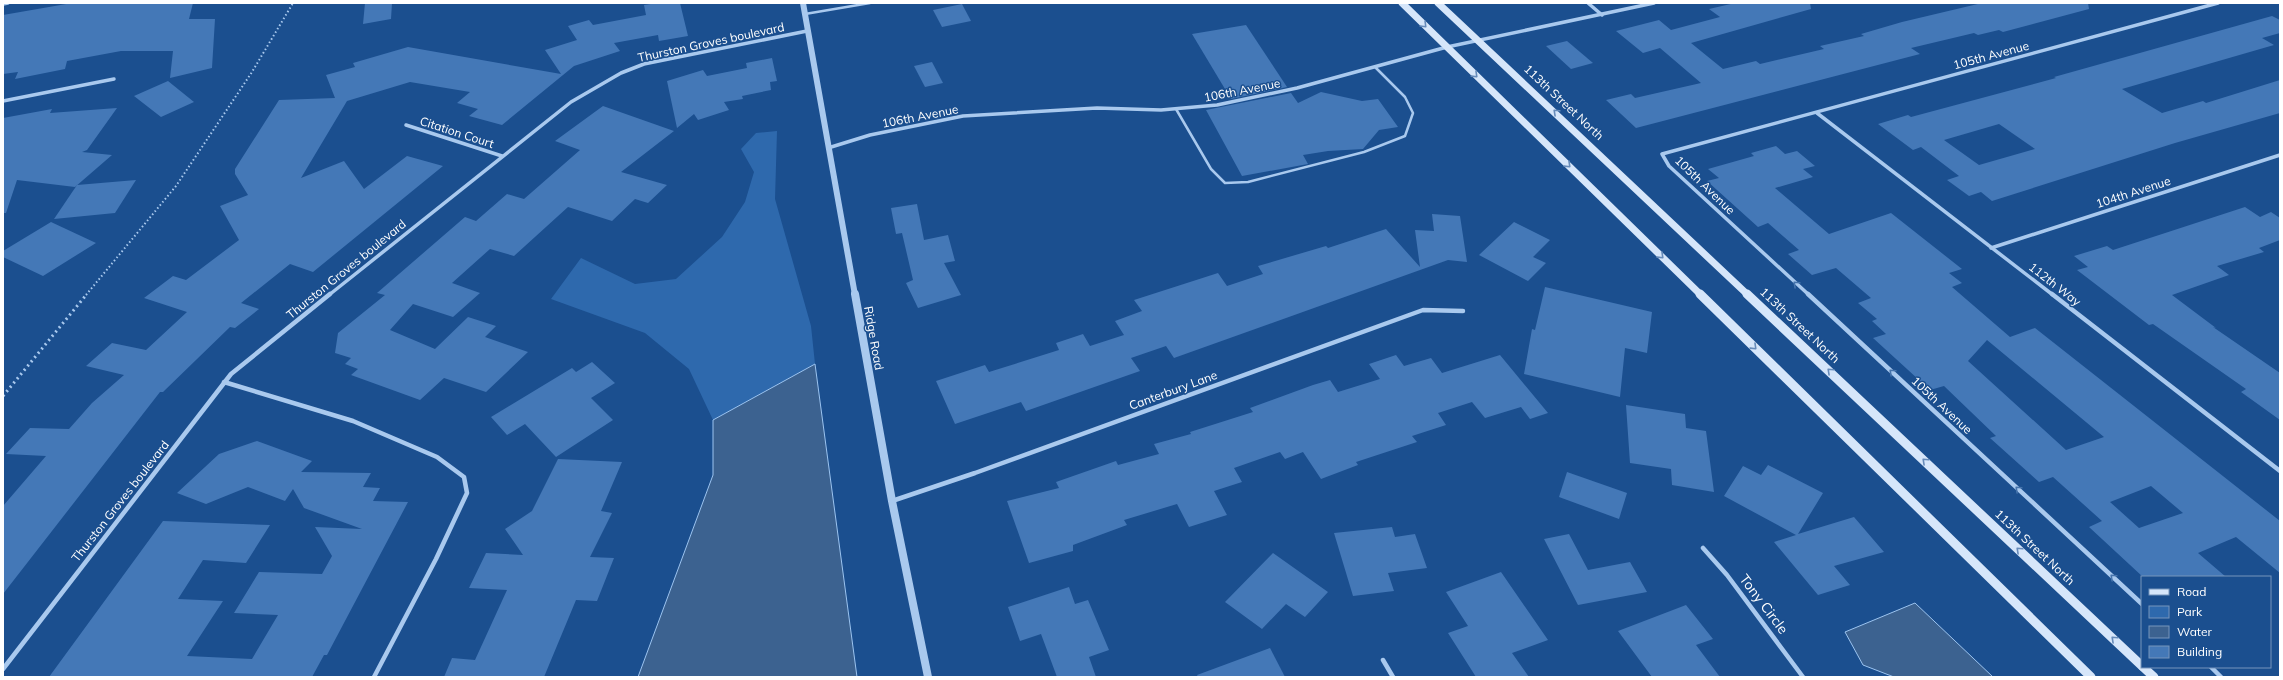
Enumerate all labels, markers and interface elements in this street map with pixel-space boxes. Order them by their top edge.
street label: Thurston Groves boulevard [636,19,786,65]
one-way arrow [1419,20,1427,28]
street label: 105th Avenue [1952,38,2030,72]
street label: 113th Street North [1521,61,1607,143]
one-way arrow [1470,70,1478,78]
street label: 106th Avenue [1202,75,1282,105]
street label: 106th Avenue [880,101,960,131]
one-way arrow [1553,109,1561,117]
street label: Citation Court [418,113,496,151]
street label: 105th Avenue [1672,153,1738,217]
one-way arrow [1563,161,1571,168]
street label: 104th Avenue [2094,173,2172,211]
street label: Thurston Groves boulevard [283,216,409,322]
one-way arrow [1656,251,1664,259]
street label: 112th Way [2026,259,2085,309]
one-way arrow [1793,281,1801,288]
street label: 113th Street North [1757,284,1843,366]
street label: Ridge Road [861,305,887,371]
one-way arrow [1749,342,1757,350]
street label: Canterbury Lane [1127,367,1219,413]
one-way arrow [1827,369,1835,376]
one-way arrow [1889,369,1897,377]
street label: 105th Avenue [1908,373,1976,437]
street label: Thurston Groves boulevard [68,437,172,565]
one-way arrow [1922,458,1930,465]
one-way arrow [2015,486,2023,494]
street label: 113th Street North [1992,506,2078,588]
one-way arrow [2016,547,2024,555]
street label: Tony Circle [1736,570,1792,638]
one-way arrow [2111,575,2118,582]
legend [2141,576,2271,668]
text: Road [2177,584,2206,599]
text: Park [2177,604,2203,619]
text: Water [2177,624,2213,639]
one-way arrow [2111,636,2119,644]
text: Building [2177,644,2222,659]

